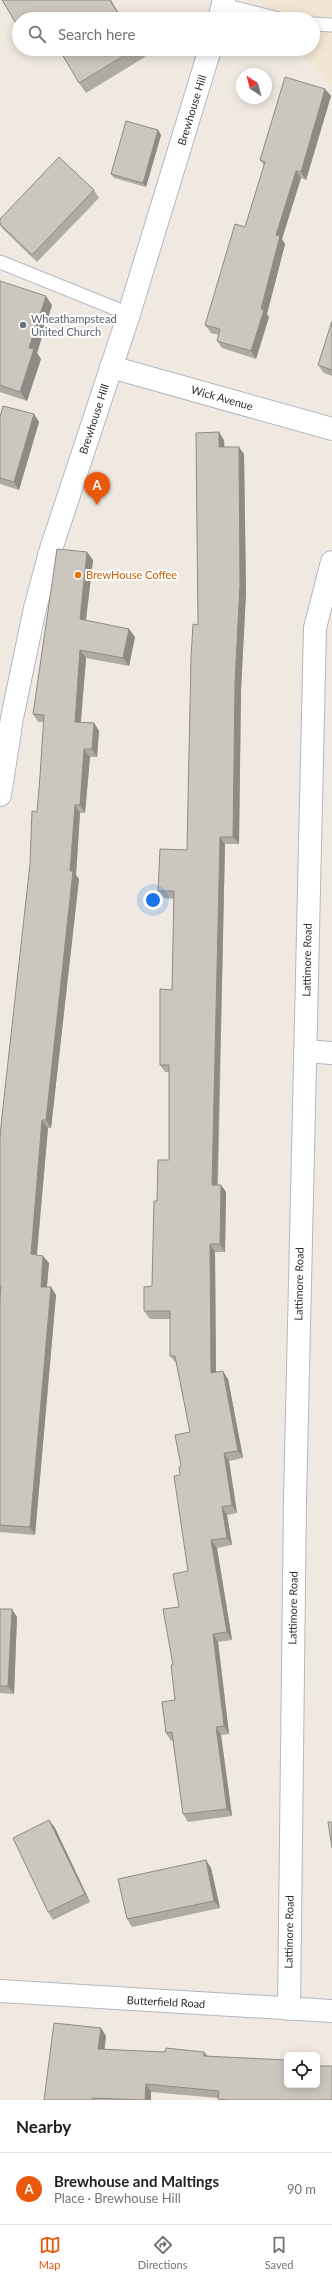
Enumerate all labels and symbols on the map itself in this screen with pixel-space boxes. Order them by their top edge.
north arrow [236,68,272,104]
street label: Brewhouse Hill [175,73,208,147]
place label: Wheathampstead United Church [31,312,117,338]
marker: Wheathampstead United Church [18,320,28,330]
street label: Brewhouse Hill [76,382,111,456]
street label: Wick Avenue [190,382,255,413]
pin: A [84,472,110,505]
place label: BrewHouse Coffee [86,568,177,581]
marker: BrewHouse Coffee [73,570,83,580]
your location [143,890,163,910]
street label: Lattimore Road [299,923,314,997]
street label: Lattimore Road [291,1247,306,1321]
street label: Lattimore Road [285,1571,300,1645]
street label: Lattimore Road [281,1895,296,1969]
street label: Butterfield Road [126,1993,206,2010]

